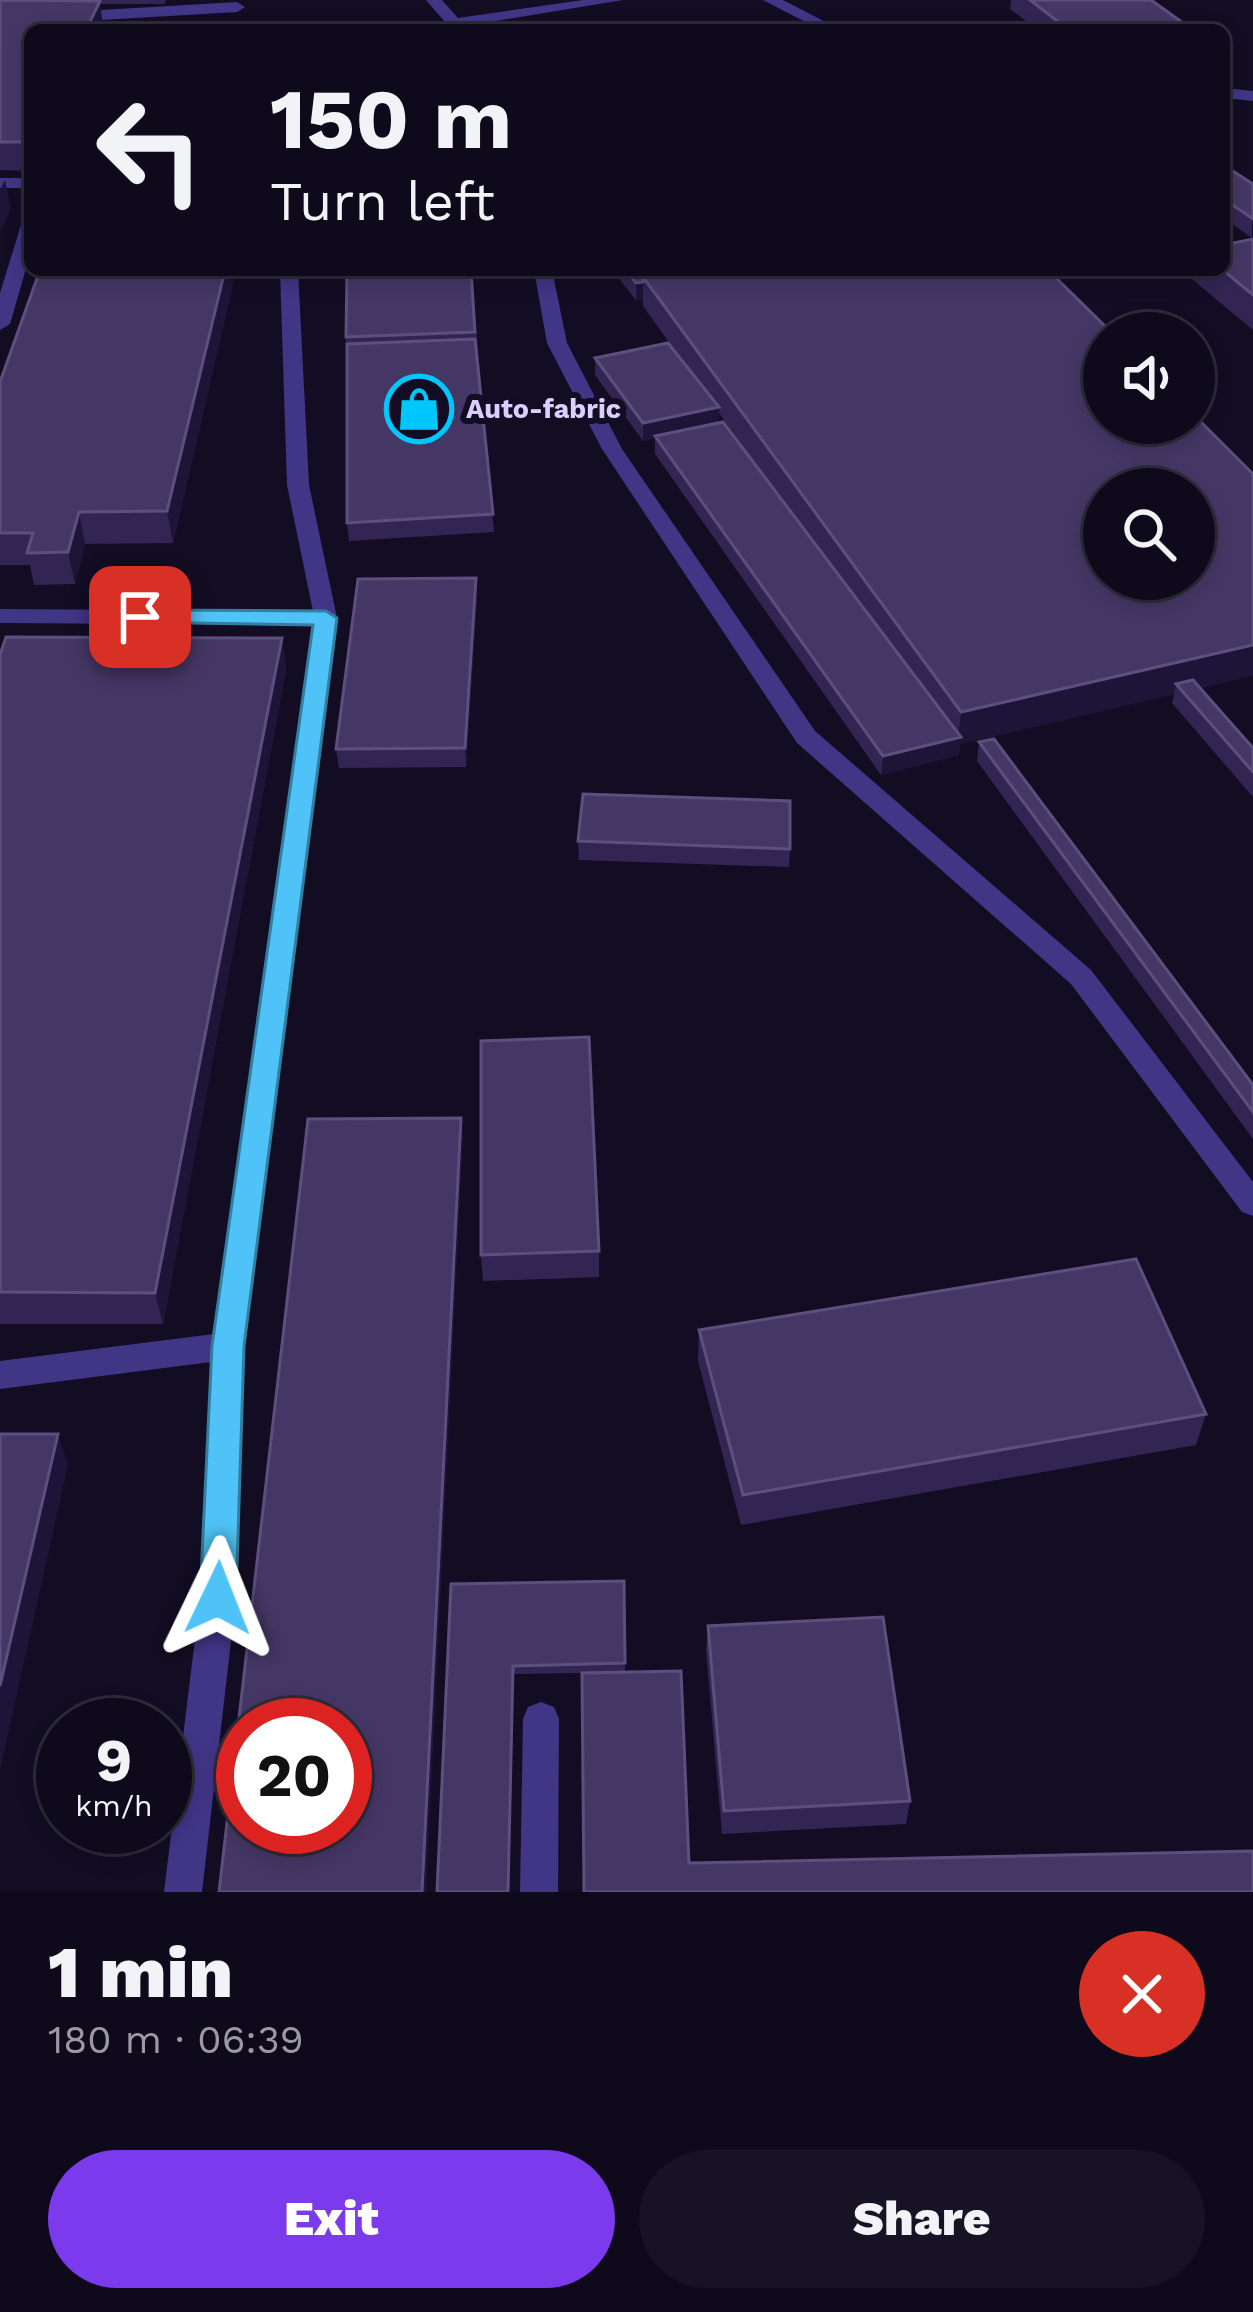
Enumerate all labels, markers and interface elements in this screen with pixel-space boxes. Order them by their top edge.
text: 150 m [270,70,512,168]
icon: left [72,72,228,228]
text: Turn left [270,170,495,233]
map controls [1083,312,1215,600]
button: sound [1083,312,1215,444]
shop icon: Auto-fabric [384,374,454,444]
place label: Auto-fabric [466,393,621,425]
button: search [1083,468,1215,600]
pin [89,566,191,668]
icon: arrive [107,584,173,650]
position arrow [155,1535,281,1661]
speed limit sign: 20 [216,1698,372,1854]
text: 9 [96,1725,132,1796]
text: km/h [75,1788,153,1823]
text: 1 min [48,1930,233,2014]
button: close [1079,1931,1205,2057]
text: 180 m · 06:39 [48,2017,304,2062]
button: Exit [48,2150,615,2288]
button: Share [639,2150,1205,2288]

